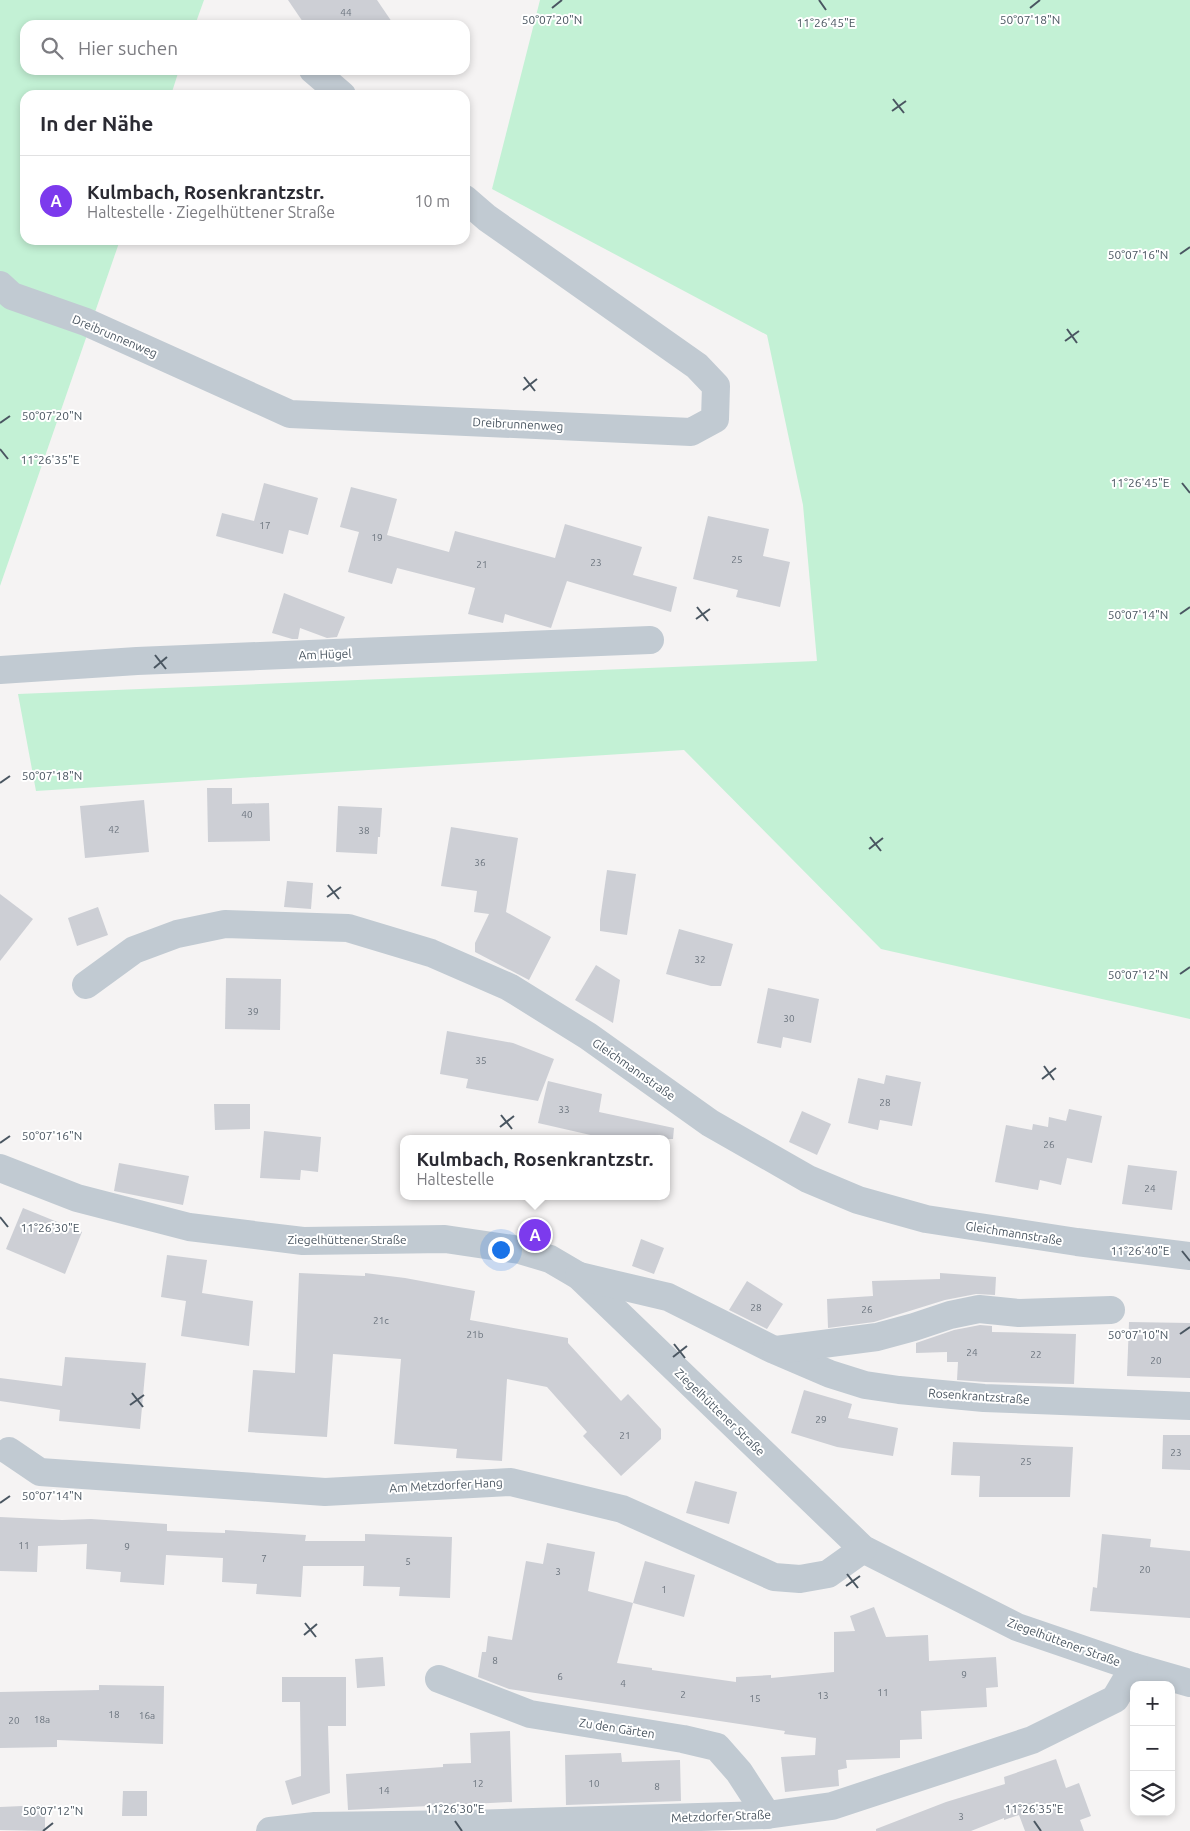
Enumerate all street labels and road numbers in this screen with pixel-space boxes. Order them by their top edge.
street label: Dreibrunnenweg [71,312,159,360]
street label: Dreibrunnenweg [472,415,564,433]
street label: Am Hügel [298,647,352,661]
street label: Gleichmannstraße [590,1036,678,1102]
street label: Gleichmannstraße [965,1219,1063,1247]
street label: Ziegelhüttener Straße [287,1233,407,1246]
street label: Ziegelhüttener Straße [673,1366,767,1458]
street label: Rosenkrantzstraße [928,1386,1030,1406]
street label: Am Metzdorfer Hang [389,1476,503,1494]
street label: Ziegelhüttener Straße [1006,1616,1122,1668]
street label: Zu den Gärten [578,1716,656,1740]
street label: Metzdorfer Straße [671,1808,771,1824]

